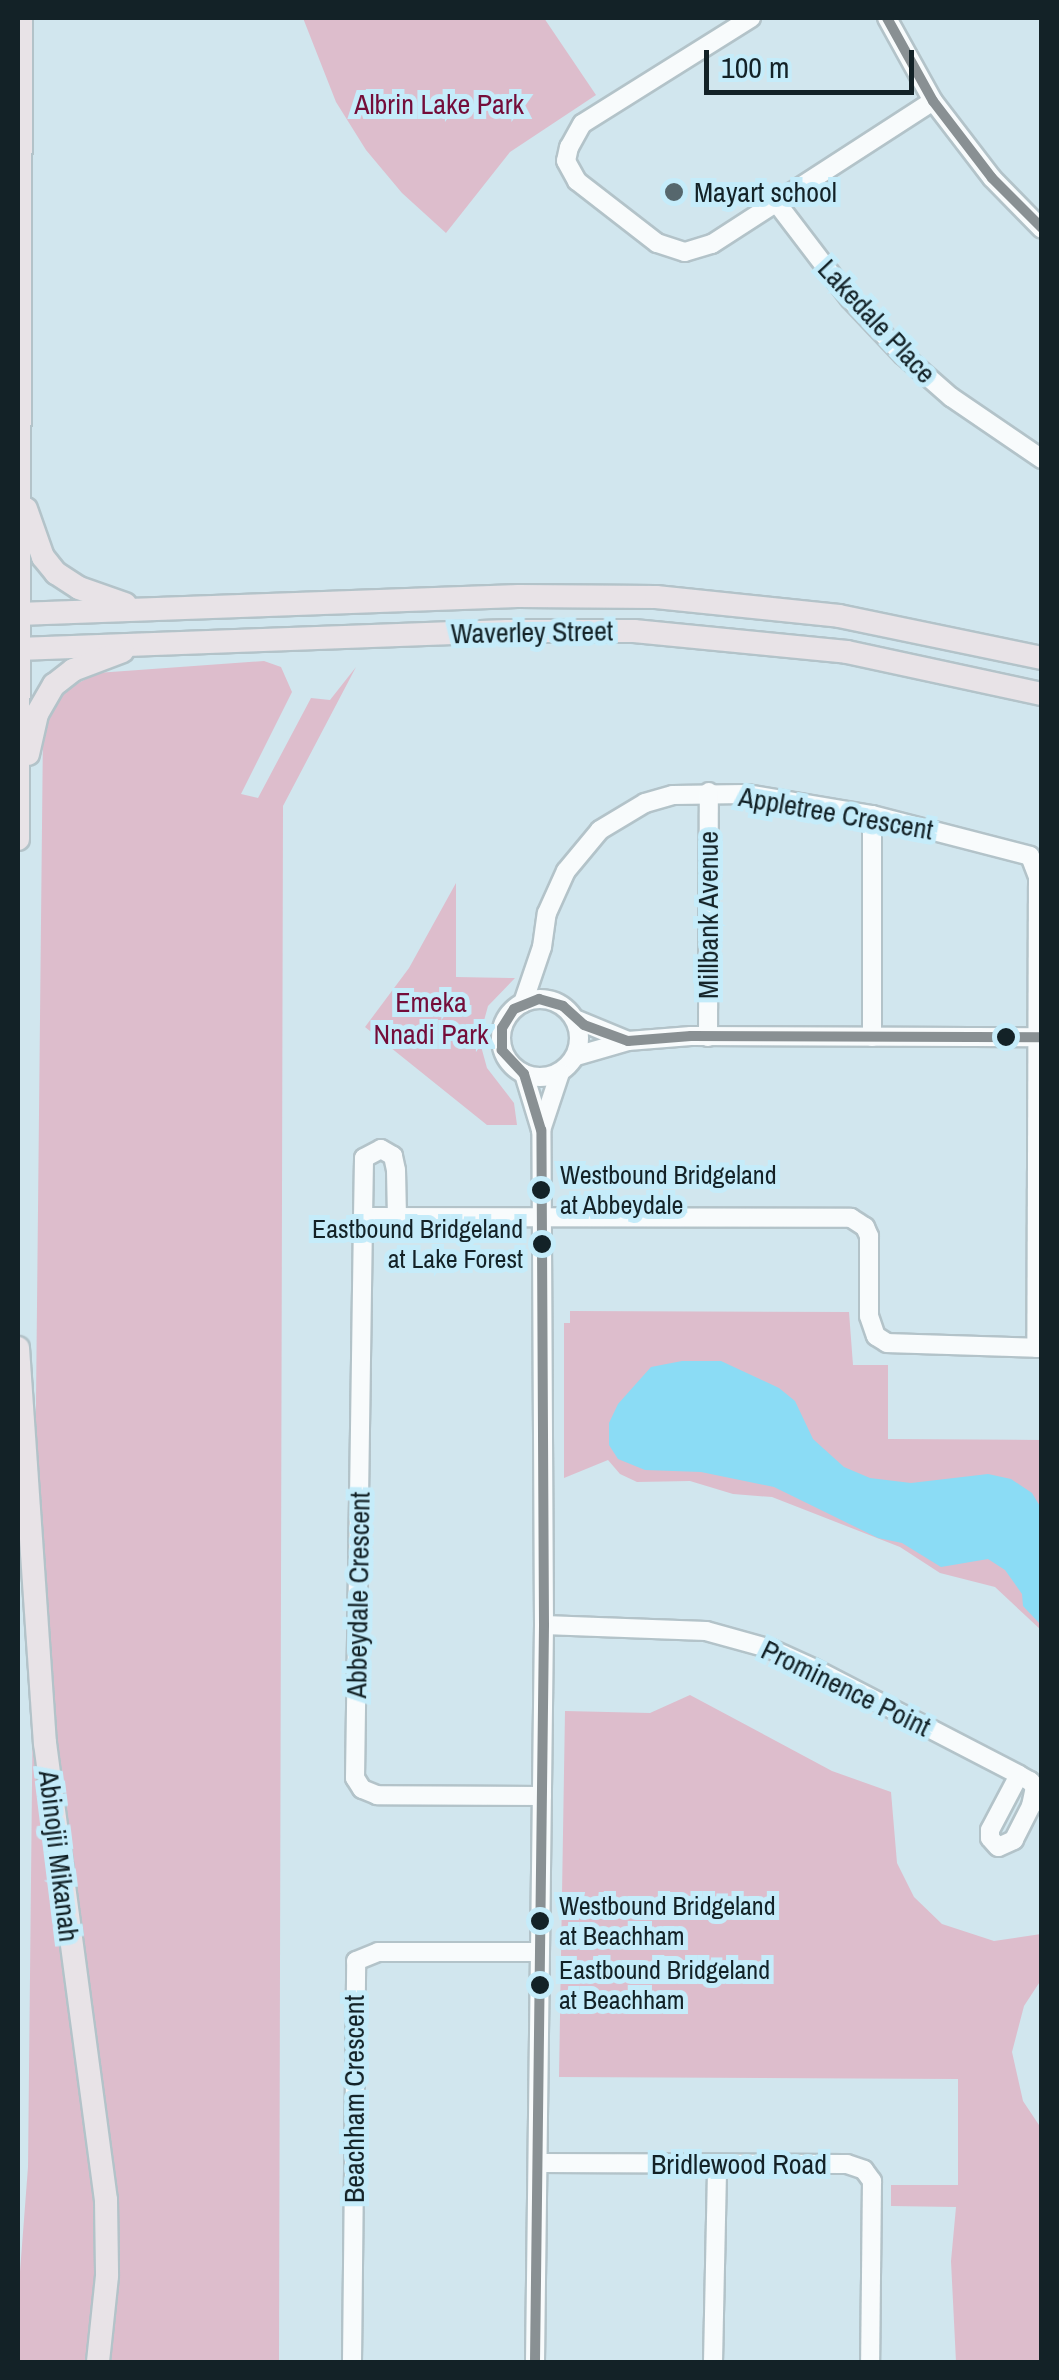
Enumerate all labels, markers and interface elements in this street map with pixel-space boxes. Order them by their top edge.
scale bar [709,30,919,92]
text: 100 m [721,47,789,87]
park label: Albrin Lake Park [354,87,524,121]
place label: Mayart school [694,175,837,209]
marker: Mayart school [663,181,685,203]
street label: Lakedale Place [811,252,943,390]
street label: Waverley Street [450,614,614,650]
street label: Appletree Crescent [736,779,936,847]
street label: Millbank Avenue [691,830,725,1000]
park label: Emeka Nnadi Park [374,985,488,1051]
unlabelled marker [996,1027,1016,1047]
place label: Westbound Bridgeland at Abbeydale [560,1159,777,1220]
marker: Westbound Bridgeland at Abbeydale [531,1180,551,1200]
place label: Eastbound Bridgeland at Lake Forest [312,1213,523,1274]
marker: Eastbound Bridgeland at Lake Forest [532,1234,552,1254]
street label: Abbeydale Crescent [339,1491,377,1699]
street label: Prominence Point [756,1633,936,1743]
street label: Abinojii Mikanah [32,1768,86,1944]
place label: Westbound Bridgeland at Beachham [559,1890,776,1952]
marker: Westbound Bridgeland at Beachham [530,1911,550,1931]
place label: Eastbound Bridgeland at Beachham [559,1954,770,2016]
marker: Eastbound Bridgeland at Beachham [530,1975,550,1995]
street label: Beachham Crescent [337,1995,371,2203]
street label: Bridlewood Road [651,2147,827,2181]

